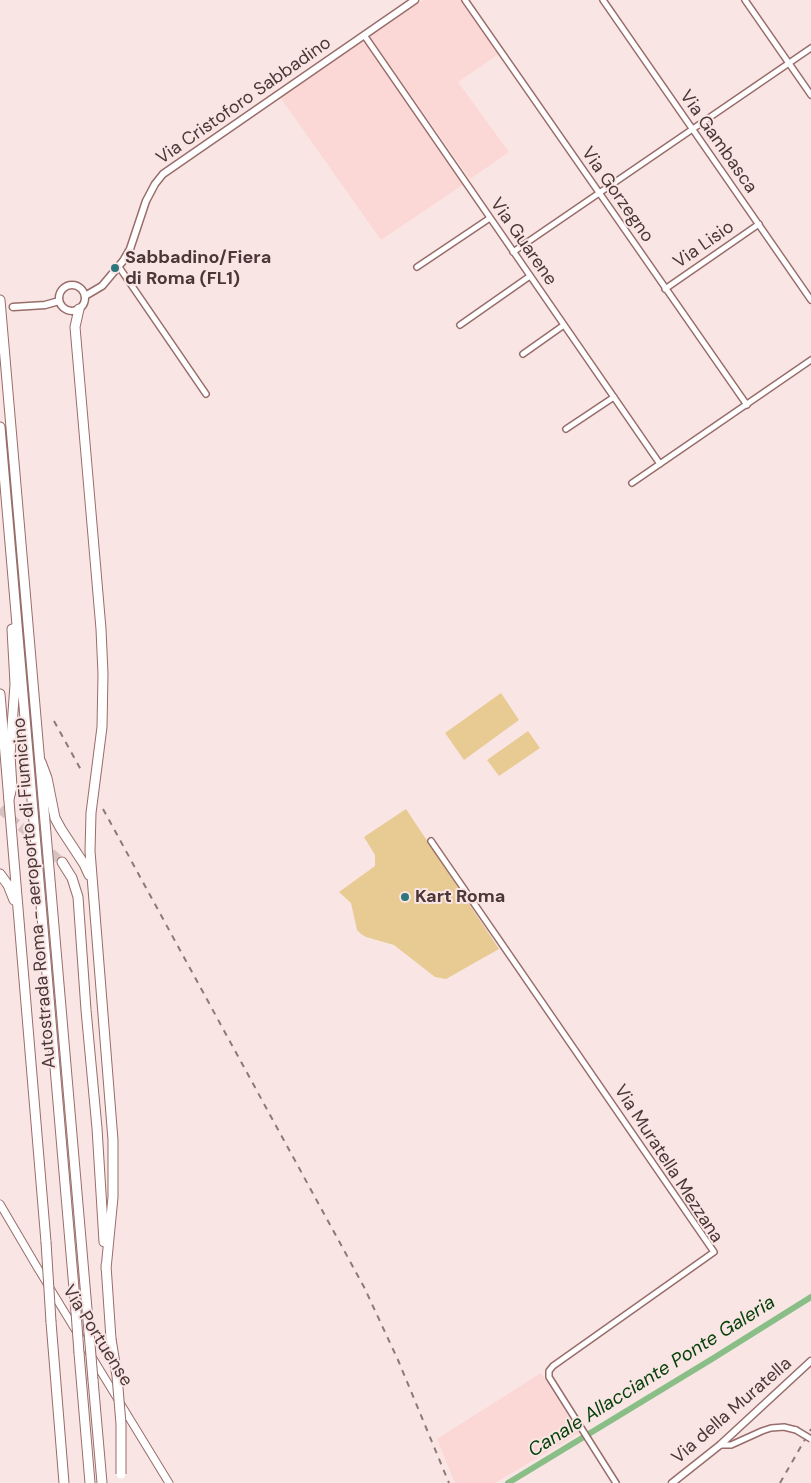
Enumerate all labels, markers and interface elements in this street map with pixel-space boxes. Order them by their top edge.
street label: Via Cristoforo Sabbadino [152,32,336,170]
street label: Via Gambasca [675,86,761,198]
street label: Via Gorzegno [576,143,658,247]
street label: Via Guarene [485,194,561,290]
street label: Via Lisio [670,216,738,274]
place label: Sabbadino/Fiera di Roma (FL1) [125,247,271,290]
marker: Sabbadino/Fiera di Roma (FL1) [109,262,121,274]
street label: Autostrada Roma - aeroporto di Fiumicino [9,717,61,1069]
place label: Kart Roma [415,886,505,908]
marker: Kart Roma [399,891,411,903]
street label: Via Muratella Mezzana [609,1081,727,1247]
street label: Via Portuense [57,1281,137,1391]
water label: Canale Allacciante Ponte Galeria [524,1291,780,1463]
street label: Via della Muratella [668,1353,796,1469]

